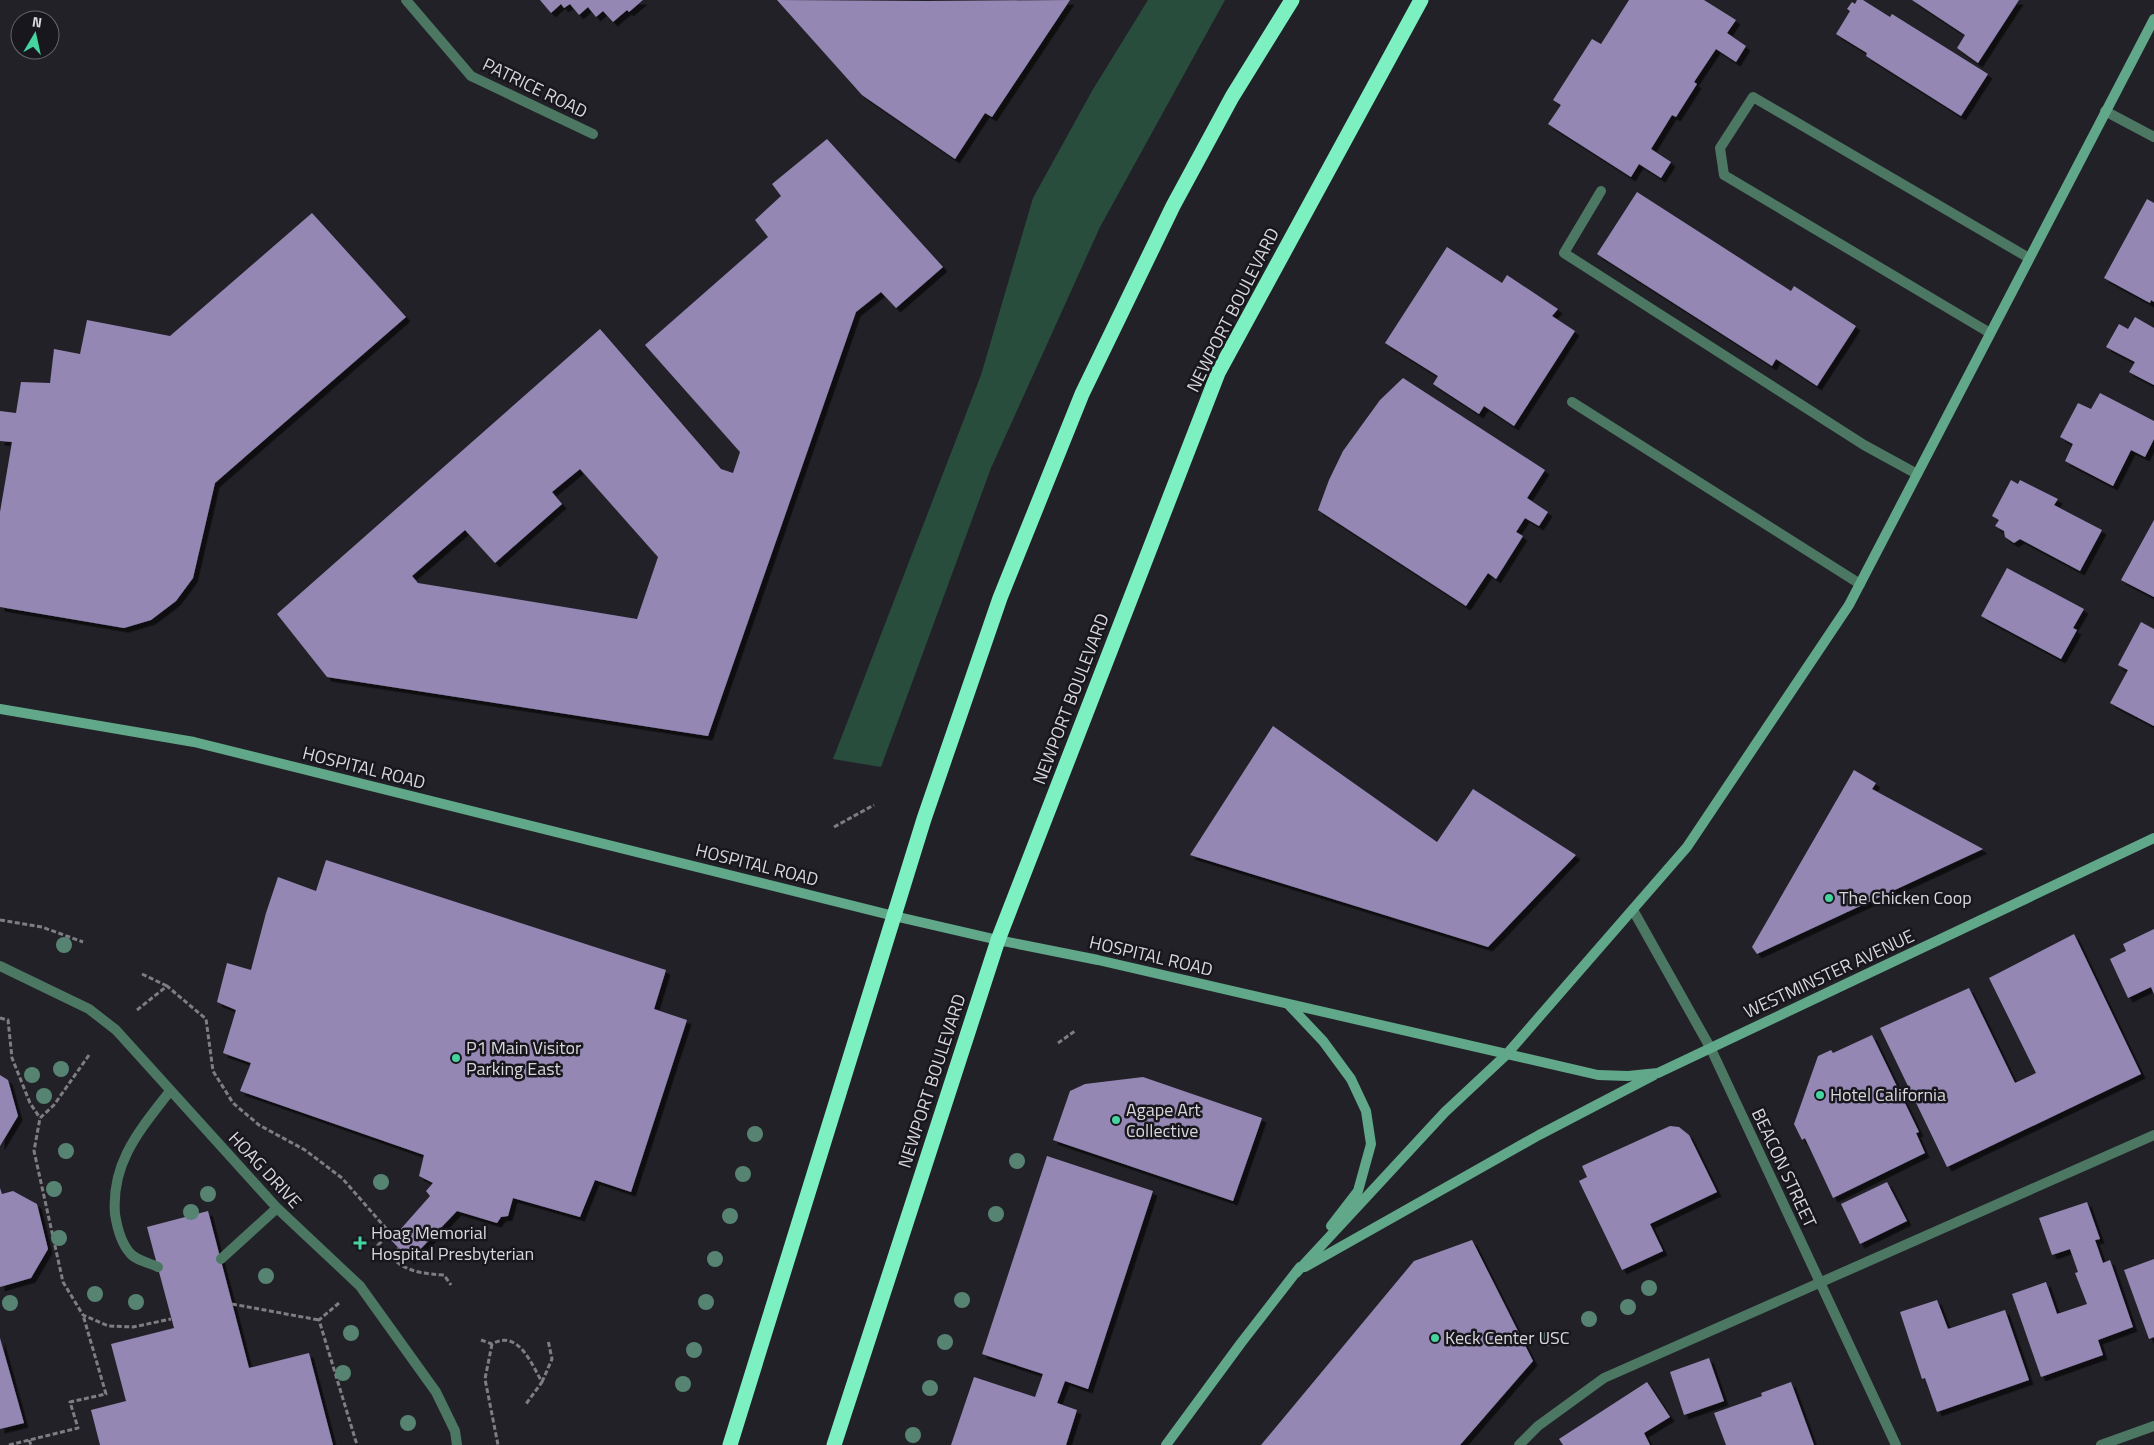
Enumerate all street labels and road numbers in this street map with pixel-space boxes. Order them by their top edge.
street label: PATRICE ROAD [478,50,592,125]
street label: NEWPORT BOULEVARD [1179,223,1286,397]
street label: NEWPORT BOULEVARD [1025,609,1116,788]
street label: HOSPITAL ROAD [300,739,428,796]
street label: HOSPITAL ROAD [693,836,821,893]
street label: WESTMINSTER AVENUE [1739,922,1919,1025]
street label: HOSPITAL ROAD [1087,928,1215,983]
street label: NEWPORT BOULEVARD [891,990,972,1171]
street label: BEACON STREET [1745,1104,1824,1232]
street label: HOAG DRIVE [222,1125,308,1214]

